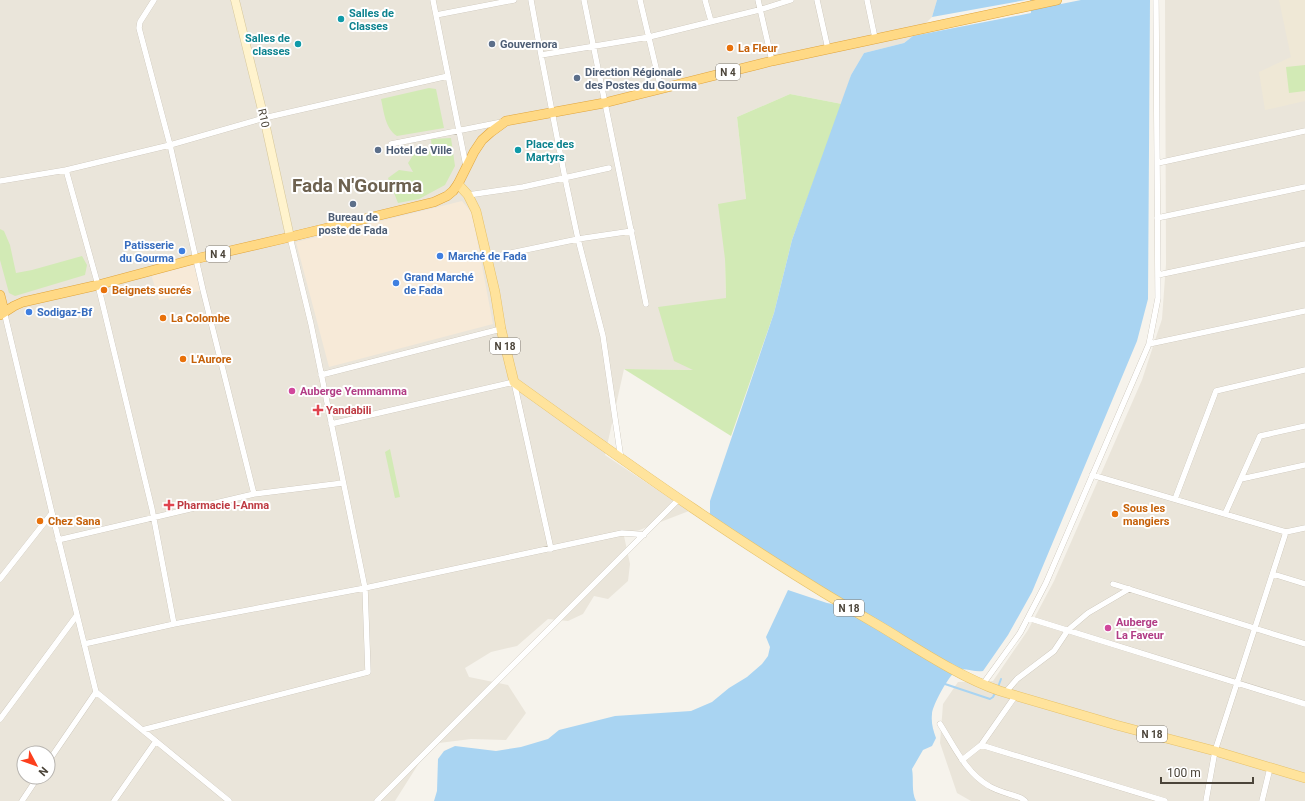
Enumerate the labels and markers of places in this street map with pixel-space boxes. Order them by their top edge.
place label: Salles de Classes [349,7,394,33]
marker: Salles de Classes [336,14,346,24]
place label: Salles de classes [245,32,290,58]
place label: Gouvernora [500,38,558,51]
marker: Salles de classes [293,39,303,49]
marker: Gouvernora [487,39,497,49]
place label: La Fleur [738,42,778,55]
marker: La Fleur [725,43,735,53]
place label: Direction Régionale des Postes du Gourma [585,66,697,92]
marker: Direction Régionale des Postes du Gourma [572,73,582,83]
place label: Place des Martyrs [526,138,574,164]
place label: Hotel de Ville [386,144,452,157]
marker: Hotel de Ville [373,145,383,155]
marker: Place des Martyrs [513,145,523,155]
marker: Bureau de poste de Fada [348,199,358,209]
place label: Bureau de poste de Fada [318,211,388,237]
place label: Patisserie du Gourma [120,239,174,265]
marker: Patisserie du Gourma [177,246,187,256]
place label: Marché de Fada [448,250,527,263]
marker: Marché de Fada [435,251,445,261]
place label: Grand Marché de Fada [404,271,474,297]
marker: Grand Marché de Fada [391,278,401,288]
place label: Beignets sucrés [112,284,192,297]
marker: Beignets sucrés [99,285,109,295]
place label: Sodigaz-Bf [37,306,92,319]
marker: Sodigaz-Bf [24,307,34,317]
place label: La Colombe [171,312,230,325]
marker: La Colombe [158,313,168,323]
place label: L'Aurore [191,353,232,366]
marker: L'Aurore [178,354,188,364]
place label: Auberge Yemmamma [300,385,407,398]
marker: Auberge Yemmamma [287,386,297,396]
place label: Yandabili [326,404,372,417]
marker: Yandabili [313,405,323,415]
place label: Pharmacie I-Anma [177,499,269,512]
marker: Pharmacie I-Anma [164,500,174,510]
place label: Sous les mangiers [1123,502,1170,528]
marker: Sous les mangiers [1110,509,1120,519]
place label: Chez Sana [48,515,100,528]
marker: Chez Sana [35,516,45,526]
place label: Auberge La Faveur [1116,616,1164,642]
marker: Auberge La Faveur [1103,623,1113,633]

